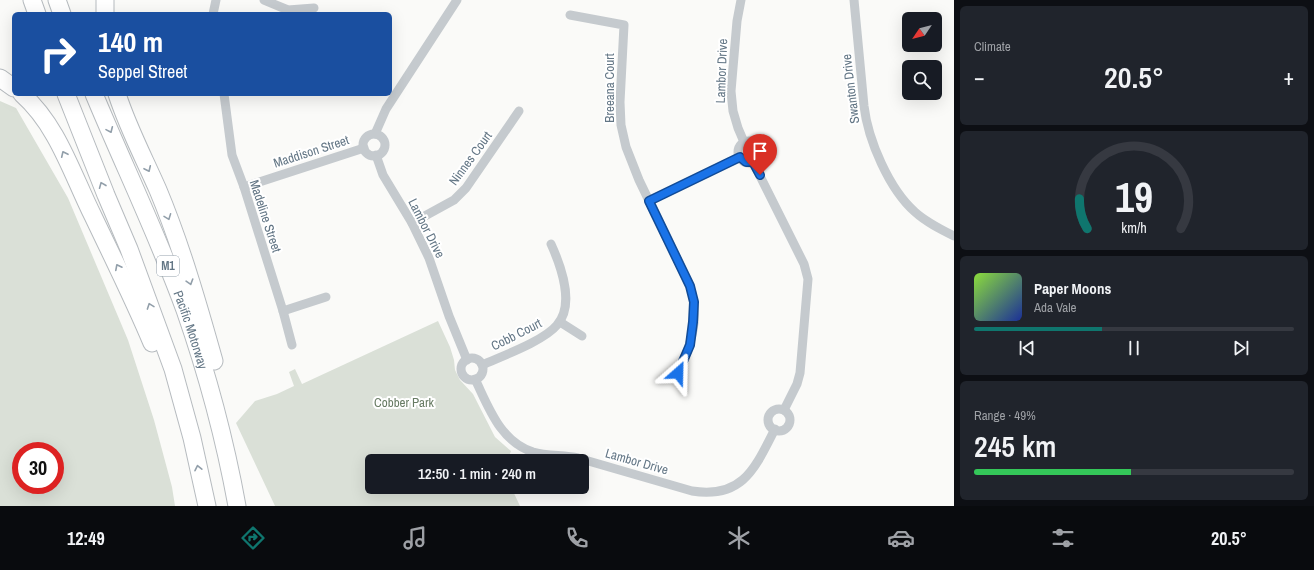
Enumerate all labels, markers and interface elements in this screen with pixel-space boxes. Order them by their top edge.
north arrow [902,12,942,52]
map controls [902,12,942,100]
text: 140 m [98,23,163,61]
icon: right [32,28,84,80]
street label: Lambor Drive [712,38,731,104]
text: Climate [974,38,1011,55]
street label: Breeana Court [601,53,618,123]
street label: Swanton Drive [838,53,863,125]
text: 20.5° [1104,57,1164,97]
text: Seppel Street [98,59,187,84]
button: search [902,60,942,100]
text: − [974,62,985,92]
text: + [1283,62,1294,92]
one-way arrow [105,126,113,133]
street label: Ninnes Court [445,128,496,189]
street label: Maddison Street [271,131,351,172]
pin [743,134,777,175]
icon: arrive [749,140,771,162]
one-way arrow [61,151,69,158]
one-way arrow [143,165,151,172]
text: 19 [1115,168,1153,224]
street label: Madeline Street [246,178,285,255]
one-way arrow [99,182,107,190]
street label: Lambor Drive [404,196,449,261]
one-way arrow [163,213,171,220]
text: km/h [1121,217,1147,236]
road number: M1 [157,256,179,276]
one-way arrow [116,264,123,272]
one-way arrow [185,278,194,285]
text: Paper Moons [1034,278,1111,299]
street label: Pacific Motorway [169,288,212,372]
text: Ada Vale [1034,299,1076,316]
one-way arrow [146,302,155,309]
street label: Cobb Court [488,314,544,354]
icon: previous [1016,337,1038,359]
icon: pause [1123,337,1145,359]
icon: next [1230,337,1252,359]
position arrow [657,352,699,394]
park label: Cobber Park [374,394,435,411]
text: Range · 49% [974,407,1036,424]
text: 245 km [974,426,1056,466]
speed limit sign: 30 [12,442,64,494]
street label: Lambor Drive [603,444,670,479]
text: 12:50 · 1 min · 240 m [418,463,536,484]
one-way arrow [195,465,203,471]
icon: directions [239,524,267,552]
icon: music [401,524,429,552]
icon: phone [563,524,591,552]
icon: climate [725,524,753,552]
icon: car [887,524,915,552]
icon: filters [1049,524,1077,552]
text: 12:49 [67,526,105,551]
text: 20.5° [1211,526,1247,551]

